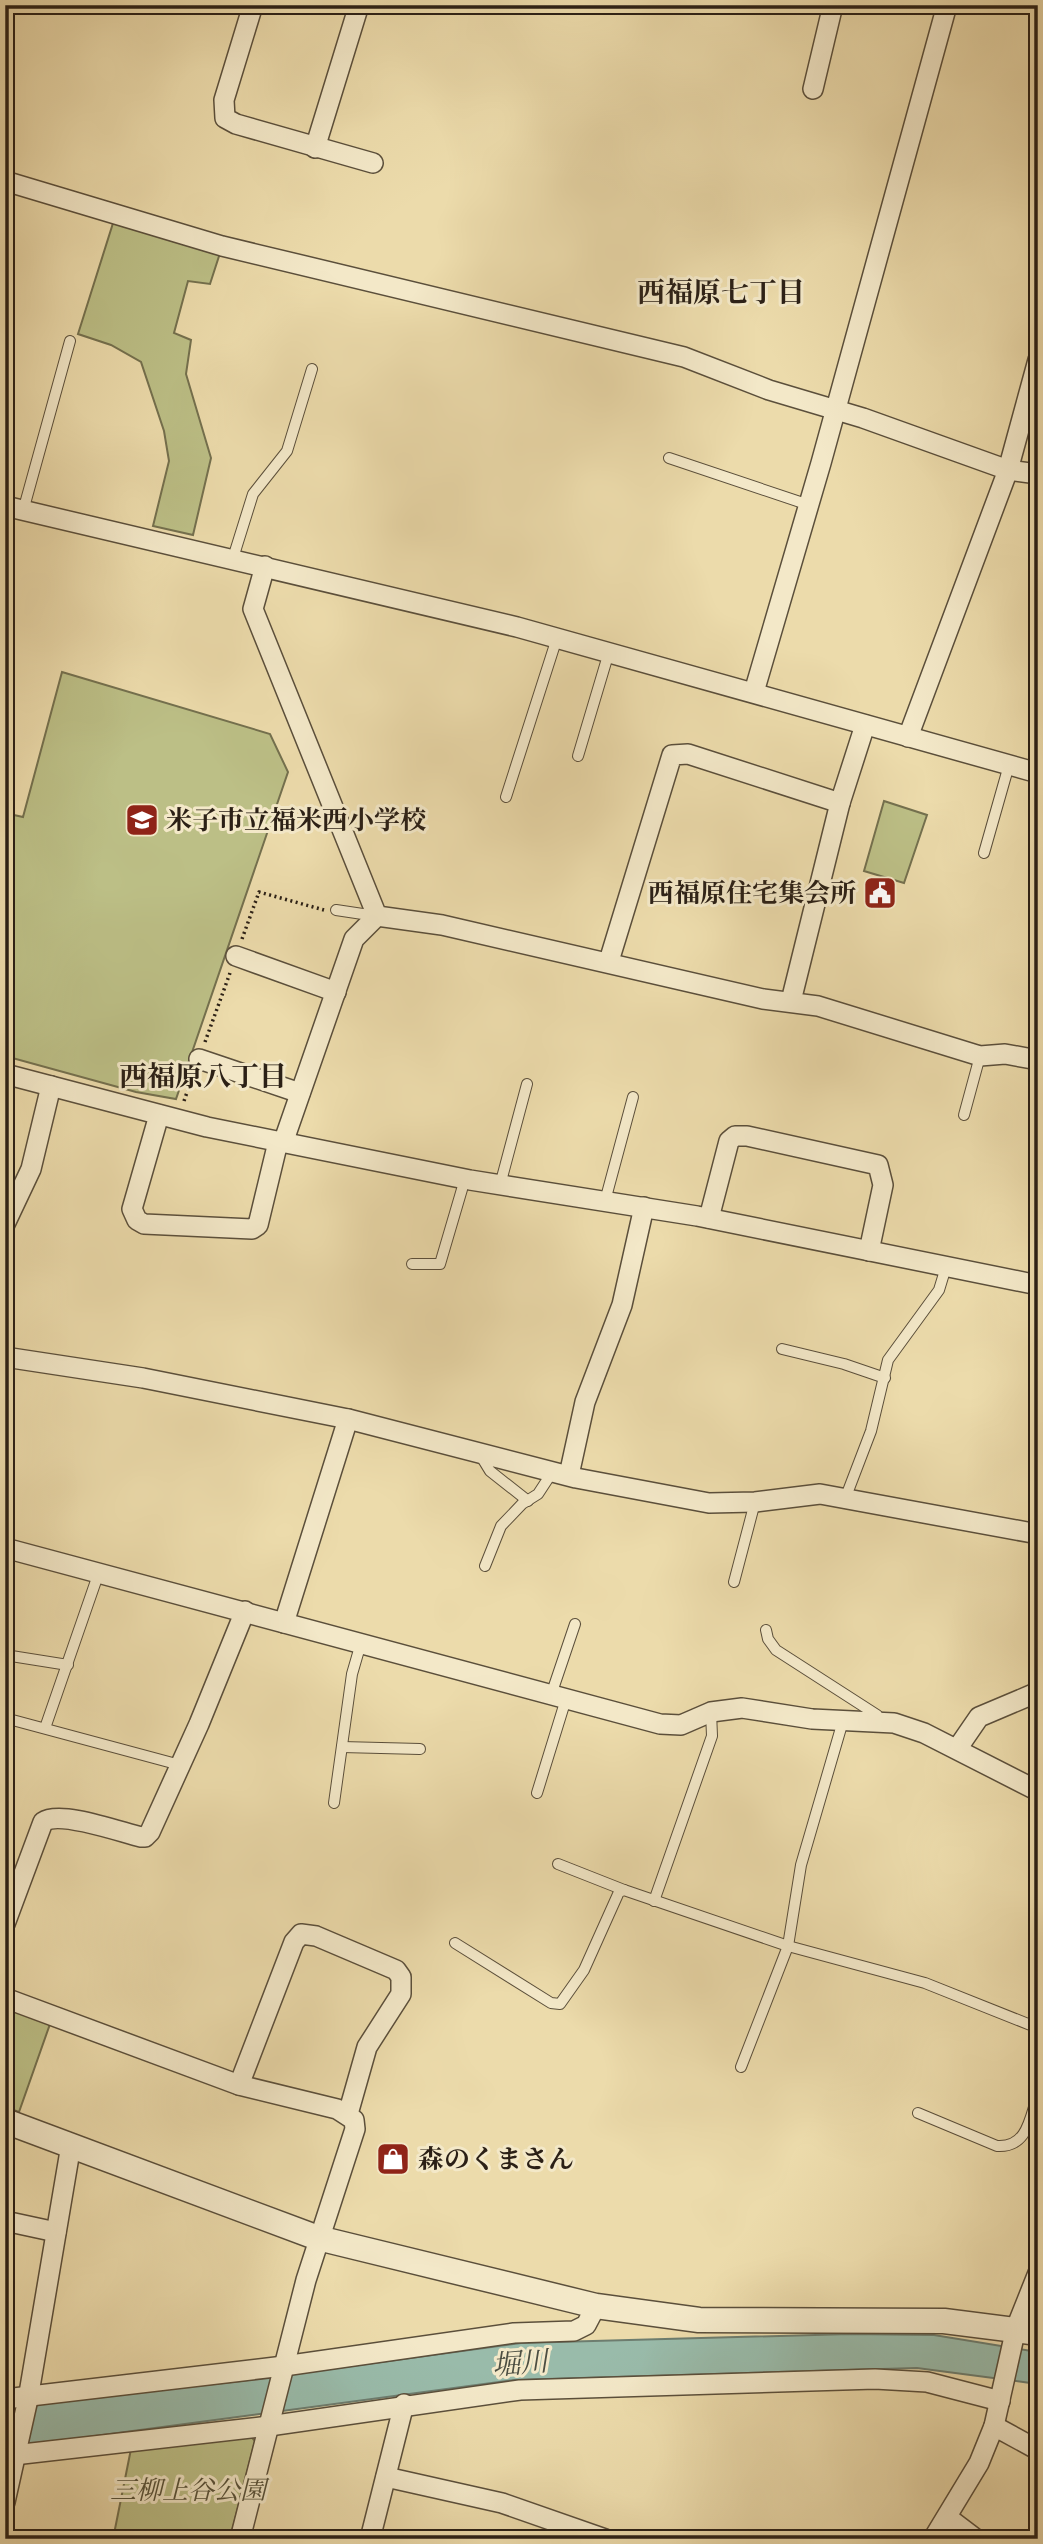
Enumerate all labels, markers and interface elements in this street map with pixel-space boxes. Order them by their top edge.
district label: 西福原七丁目 [637,275,805,310]
school or university icon: 米子市立福米西小学校 [123,801,161,839]
place label: 米子市立福米西小学校 [166,804,426,836]
public building icon: 西福原住宅集会所 [861,874,899,912]
place label: 西福原住宅集会所 [648,877,856,909]
district label: 西福原八丁目 [119,1059,287,1094]
shop icon: 森のくまさん [374,2140,412,2178]
place label: 森のくまさん [418,2143,574,2175]
water label: 堀川 [491,2343,552,2383]
park label: 三柳上谷公園 [110,2474,270,2506]

